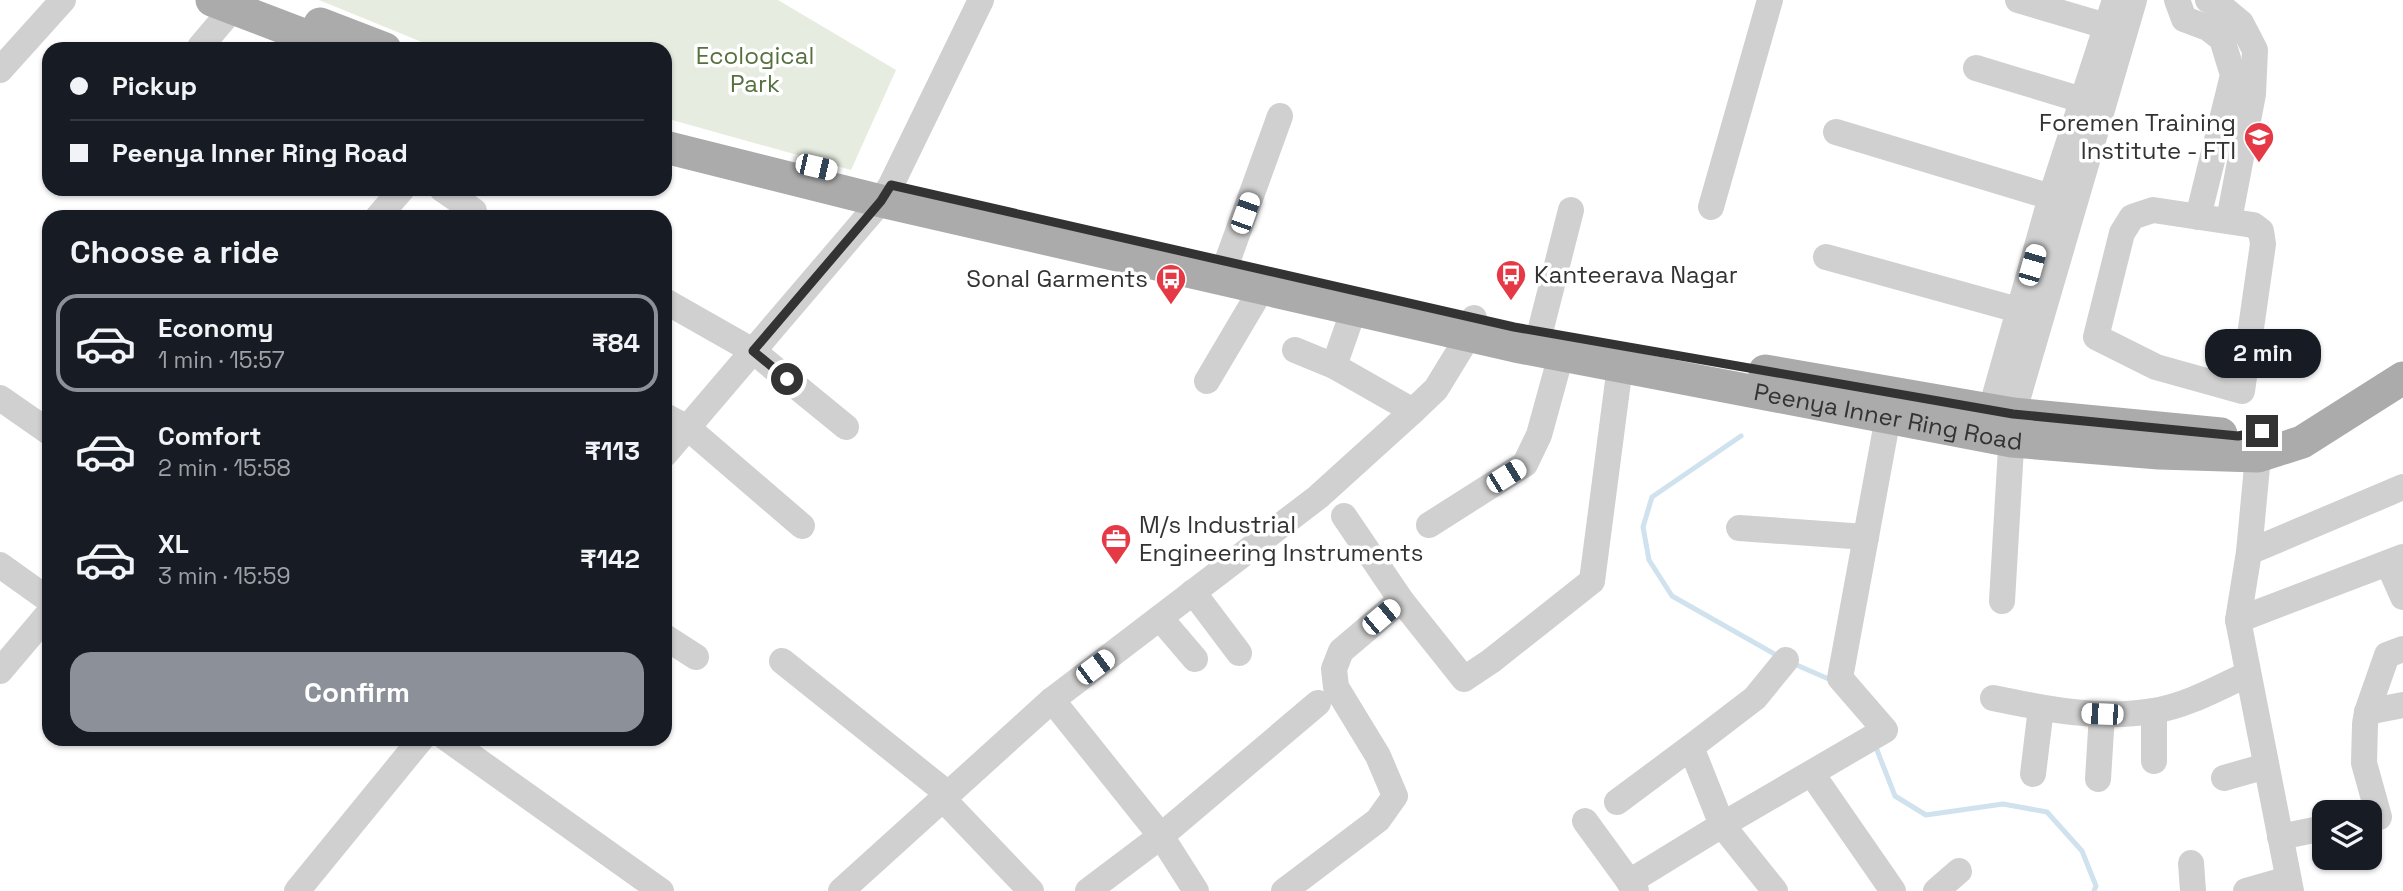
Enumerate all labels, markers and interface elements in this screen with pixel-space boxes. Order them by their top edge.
park label: Ecological Park [696,40,814,99]
text: Pickup [112,69,197,103]
place label: Foremen Training Institute - FTI [2039,107,2236,166]
school or university icon: Foremen Training Institute - FTI [2242,120,2276,164]
text: Peenya Inner Ring Road [112,136,408,170]
car [794,152,839,182]
car [1228,190,1263,236]
text: Choose a ride [70,232,280,272]
car [2017,242,2048,288]
bus stop icon: Kanteerava Nagar [1494,258,1528,302]
place label: Kanteerava Nagar [1534,259,1738,290]
bus stop icon: Sonal Garments [1154,262,1188,306]
place label: Sonal Garments [966,263,1148,294]
text: Economy [158,311,274,345]
icon: car [74,312,137,375]
text: ₹84 [592,326,640,360]
callout: 2 min [2204,330,2320,378]
text: 2 min [2233,338,2293,368]
text: 1 min · 15:57 [158,345,285,375]
route start [771,363,803,395]
street label: Peenya Inner Ring Road [1751,376,2024,457]
route end [2246,415,2278,447]
text: Comfort [158,419,261,453]
icon: car [74,420,137,483]
text: ₹113 [585,434,640,468]
text: 2 min · 15:58 [158,453,291,483]
car [1483,456,1530,496]
place label: M/s Industrial Engineering Instruments [1139,509,1424,568]
office icon: M/s Industrial Engineering Instruments [1099,522,1133,566]
text: XL [158,527,189,561]
icon: car [74,528,137,591]
text: ₹142 [580,542,640,576]
text: 3 min · 15:59 [158,561,291,591]
car [1359,595,1404,639]
car [1072,646,1119,688]
button: Confirm [70,652,644,732]
car [2081,703,2124,725]
map controls [2312,800,2382,870]
button: layers [2312,800,2382,870]

